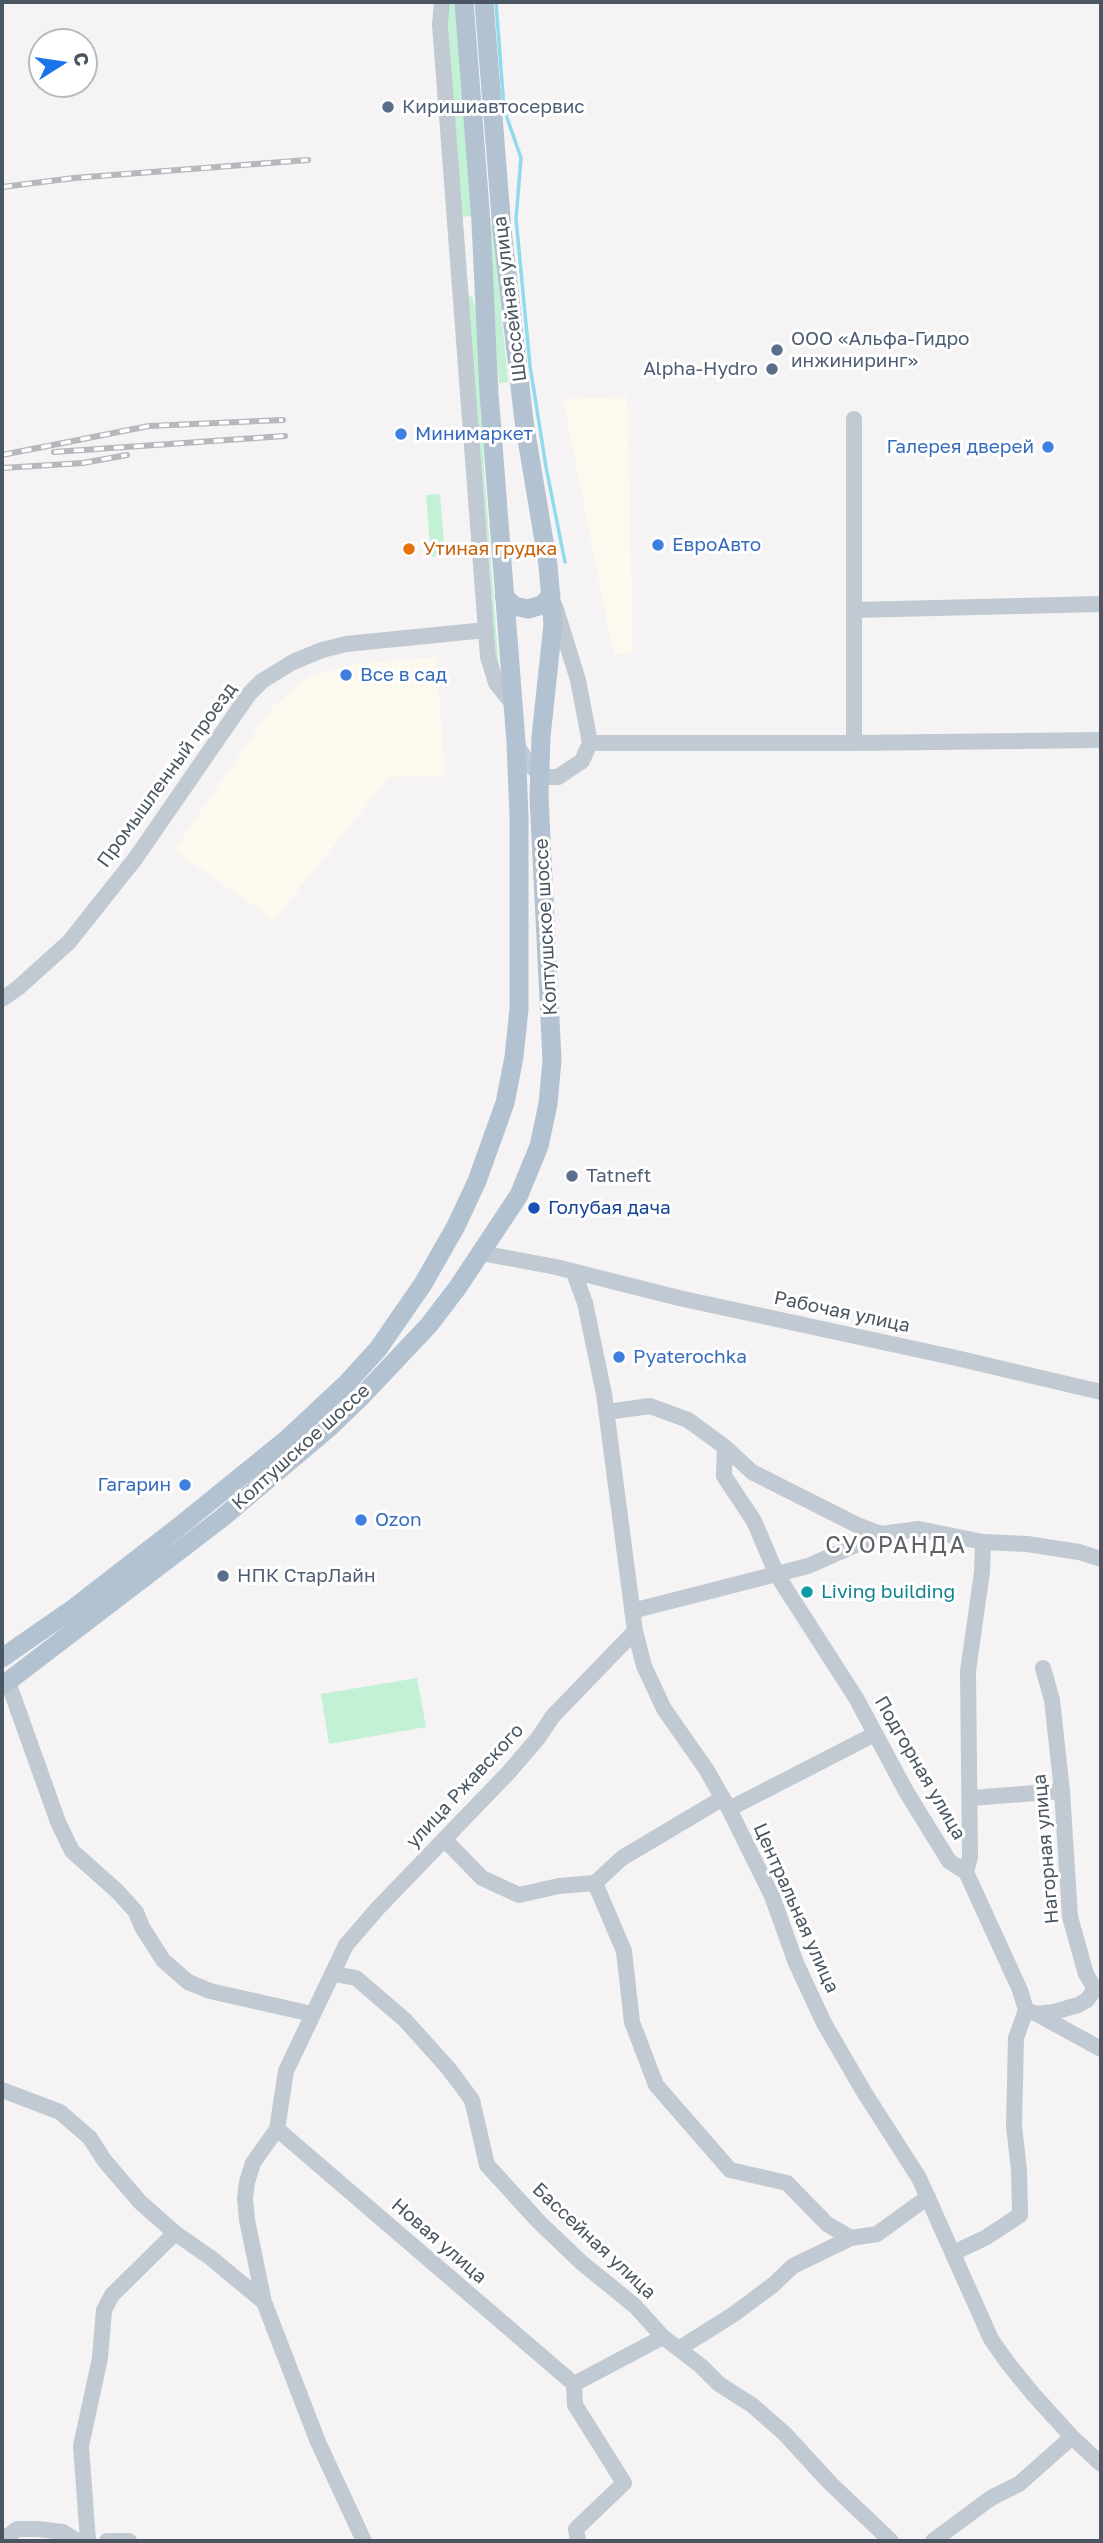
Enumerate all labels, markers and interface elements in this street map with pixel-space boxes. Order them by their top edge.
north arrow [28,28,98,98]
text: С [69,50,95,68]
place label: Киришиавтосервис [402,96,585,118]
marker: Киришиавтосервис [380,99,396,115]
street label: Шоссейная улица [489,215,531,383]
place label: ООО «Альфа-Гидро инжиниринг» [791,328,970,372]
marker: ООО «Альфа-Гидро инжиниринг» [769,342,785,358]
place label: Alpha-Hydro [643,358,758,380]
marker: Alpha-Hydro [764,361,780,377]
place label: Минимаркет [415,423,533,445]
marker: Минимаркет [393,426,409,442]
place label: Галерея дверей [887,436,1034,458]
marker: Галерея дверей [1040,439,1056,455]
place label: ЕвроАвто [672,534,761,556]
marker: ЕвроАвто [650,537,666,553]
place label: Утиная грудка [423,538,557,560]
marker: Утиная грудка [401,541,417,557]
place label: Все в сад [360,664,447,686]
marker: Все в сад [338,667,354,683]
street label: Промышленный проезд [92,678,242,872]
street label: Колтушское шоссе [530,838,562,1016]
place label: Tatneft [586,1165,651,1187]
marker: Tatneft [564,1168,580,1184]
place label: Голубая дача [548,1197,671,1219]
marker: Голубая дача [526,1200,542,1216]
street label: Рабочая улица [772,1286,912,1338]
place label: Pyaterochka [633,1346,747,1368]
marker: Pyaterochka [611,1349,627,1365]
street label: Колтушское шоссе [227,1379,375,1515]
place label: Гагарин [98,1474,171,1496]
marker: Гагарин [177,1477,193,1493]
place label: Ozon [375,1509,422,1531]
marker: Ozon [353,1512,369,1528]
district label: СУОРАНДА [826,1532,966,1560]
place label: НПК СтарЛайн [237,1565,376,1587]
marker: НПК СтарЛайн [215,1568,231,1584]
place label: Living building [821,1581,955,1603]
marker: Living building [799,1584,815,1600]
street label: Подгорная улица [870,1692,970,1844]
street label: улица Ржавского [401,1719,529,1853]
street label: Нагорная улица [1028,1773,1064,1925]
street label: Центральная улица [748,1820,844,1996]
street label: Бассейная улица [528,2178,660,2304]
street label: Новая улица [387,2194,491,2288]

